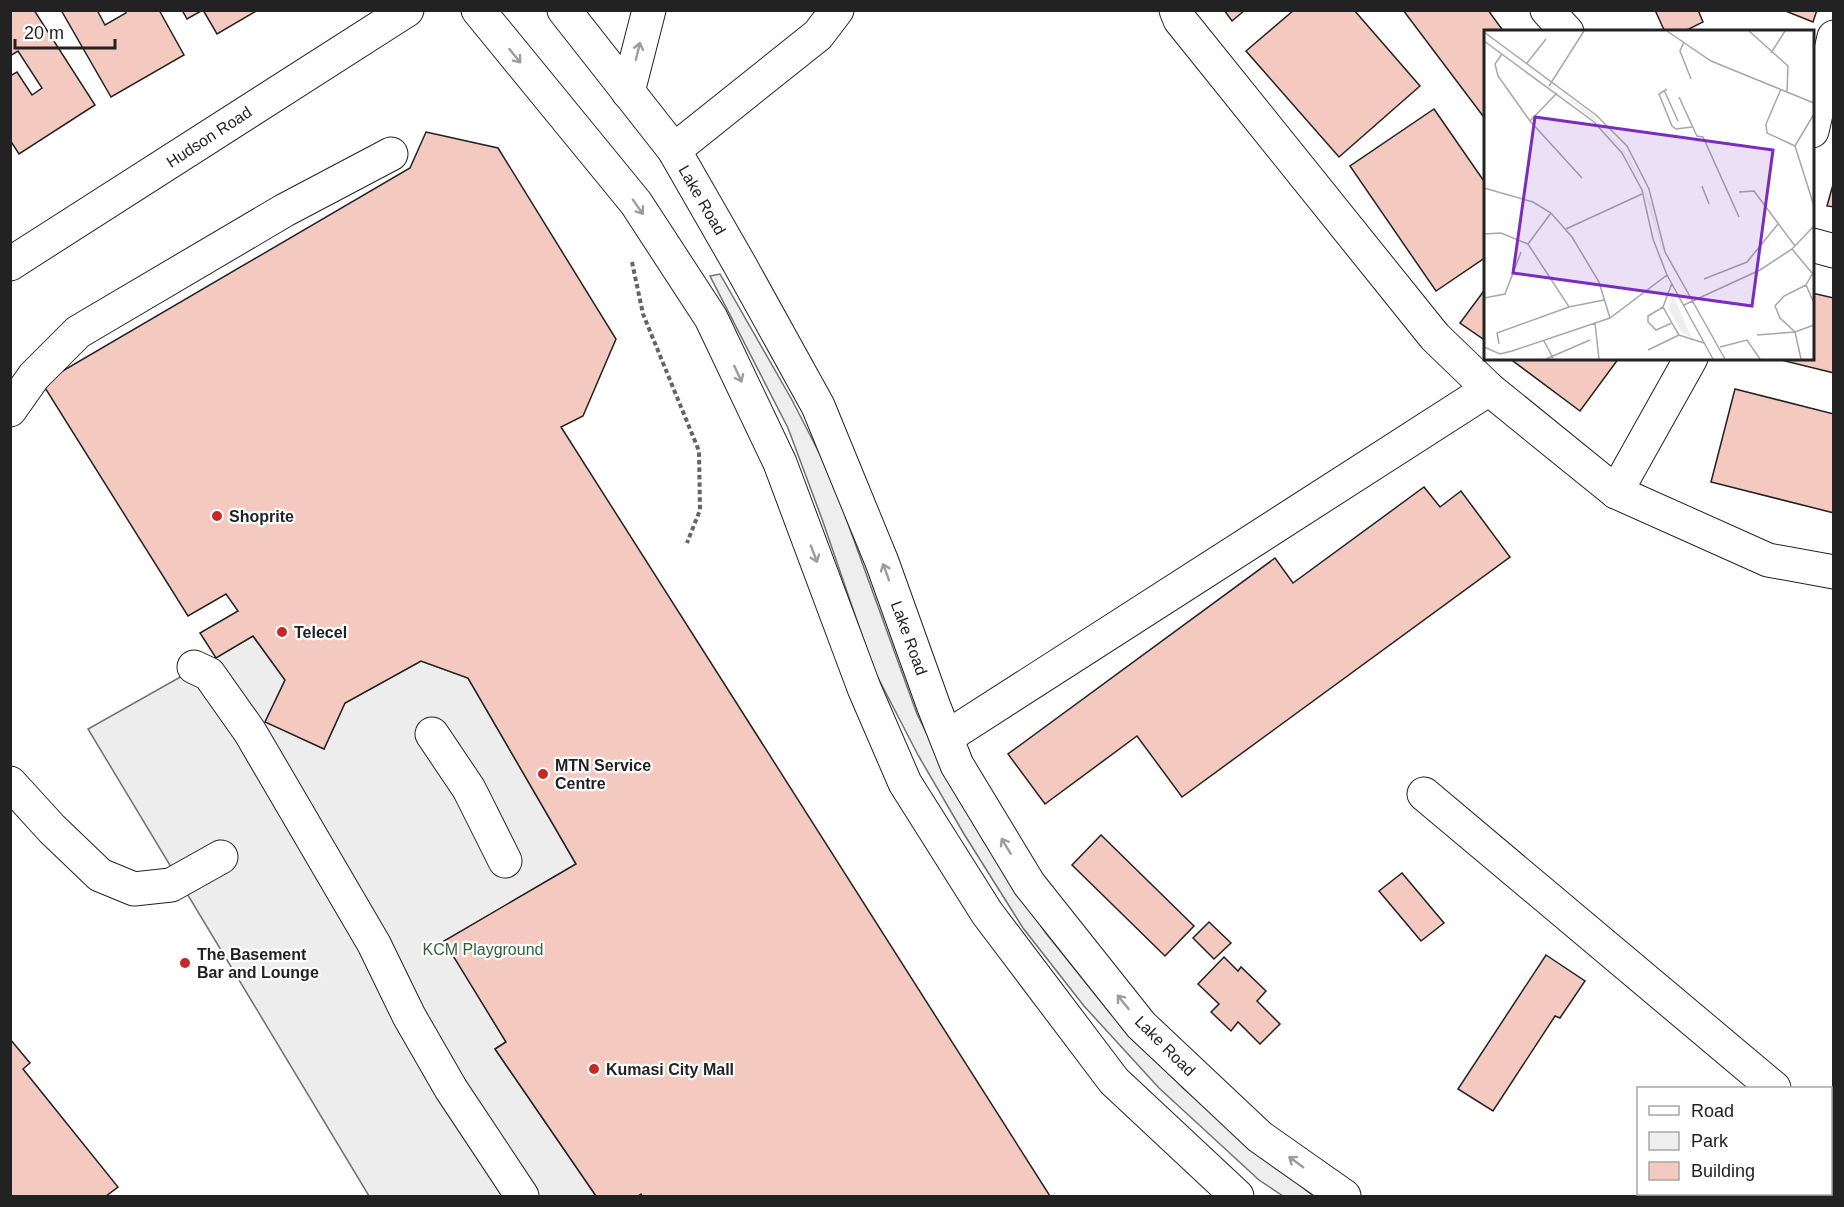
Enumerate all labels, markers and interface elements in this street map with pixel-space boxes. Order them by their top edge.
scale bar [15,12,116,50]
text: 20 m [24,23,64,43]
inset map [1484,30,1814,360]
one-way arrow [633,42,645,61]
one-way arrow [509,48,522,64]
street label: Hudson Road [163,103,255,171]
street label: Lake Road [675,162,729,238]
one-way arrow [632,198,644,215]
one-way arrow [732,365,744,383]
place label: Shoprite [229,508,294,525]
marker: Shoprite [210,509,224,523]
one-way arrow [809,544,820,562]
one-way arrow [879,564,890,582]
street label: Lake Road [888,599,930,677]
place label: Telecel [294,624,347,641]
marker: Telecel [275,625,289,639]
place label: MTN Service Centre [555,757,651,792]
marker: MTN Service Centre [536,767,550,781]
one-way arrow [999,838,1011,855]
park label: KCM Playground [423,941,543,958]
place label: The Basement Bar and Lounge [197,946,319,981]
marker: The Basement Bar and Lounge [178,956,192,970]
one-way arrow [1116,994,1129,1010]
street label: Lake Road [1132,1013,1198,1079]
place label: Kumasi City Mall [606,1061,734,1078]
marker: Kumasi City Mall [587,1062,601,1076]
legend [1637,1087,1832,1195]
text: Road [1691,1101,1734,1121]
text: Park [1691,1131,1729,1151]
one-way arrow [1288,1156,1304,1169]
text: Building [1691,1161,1755,1181]

